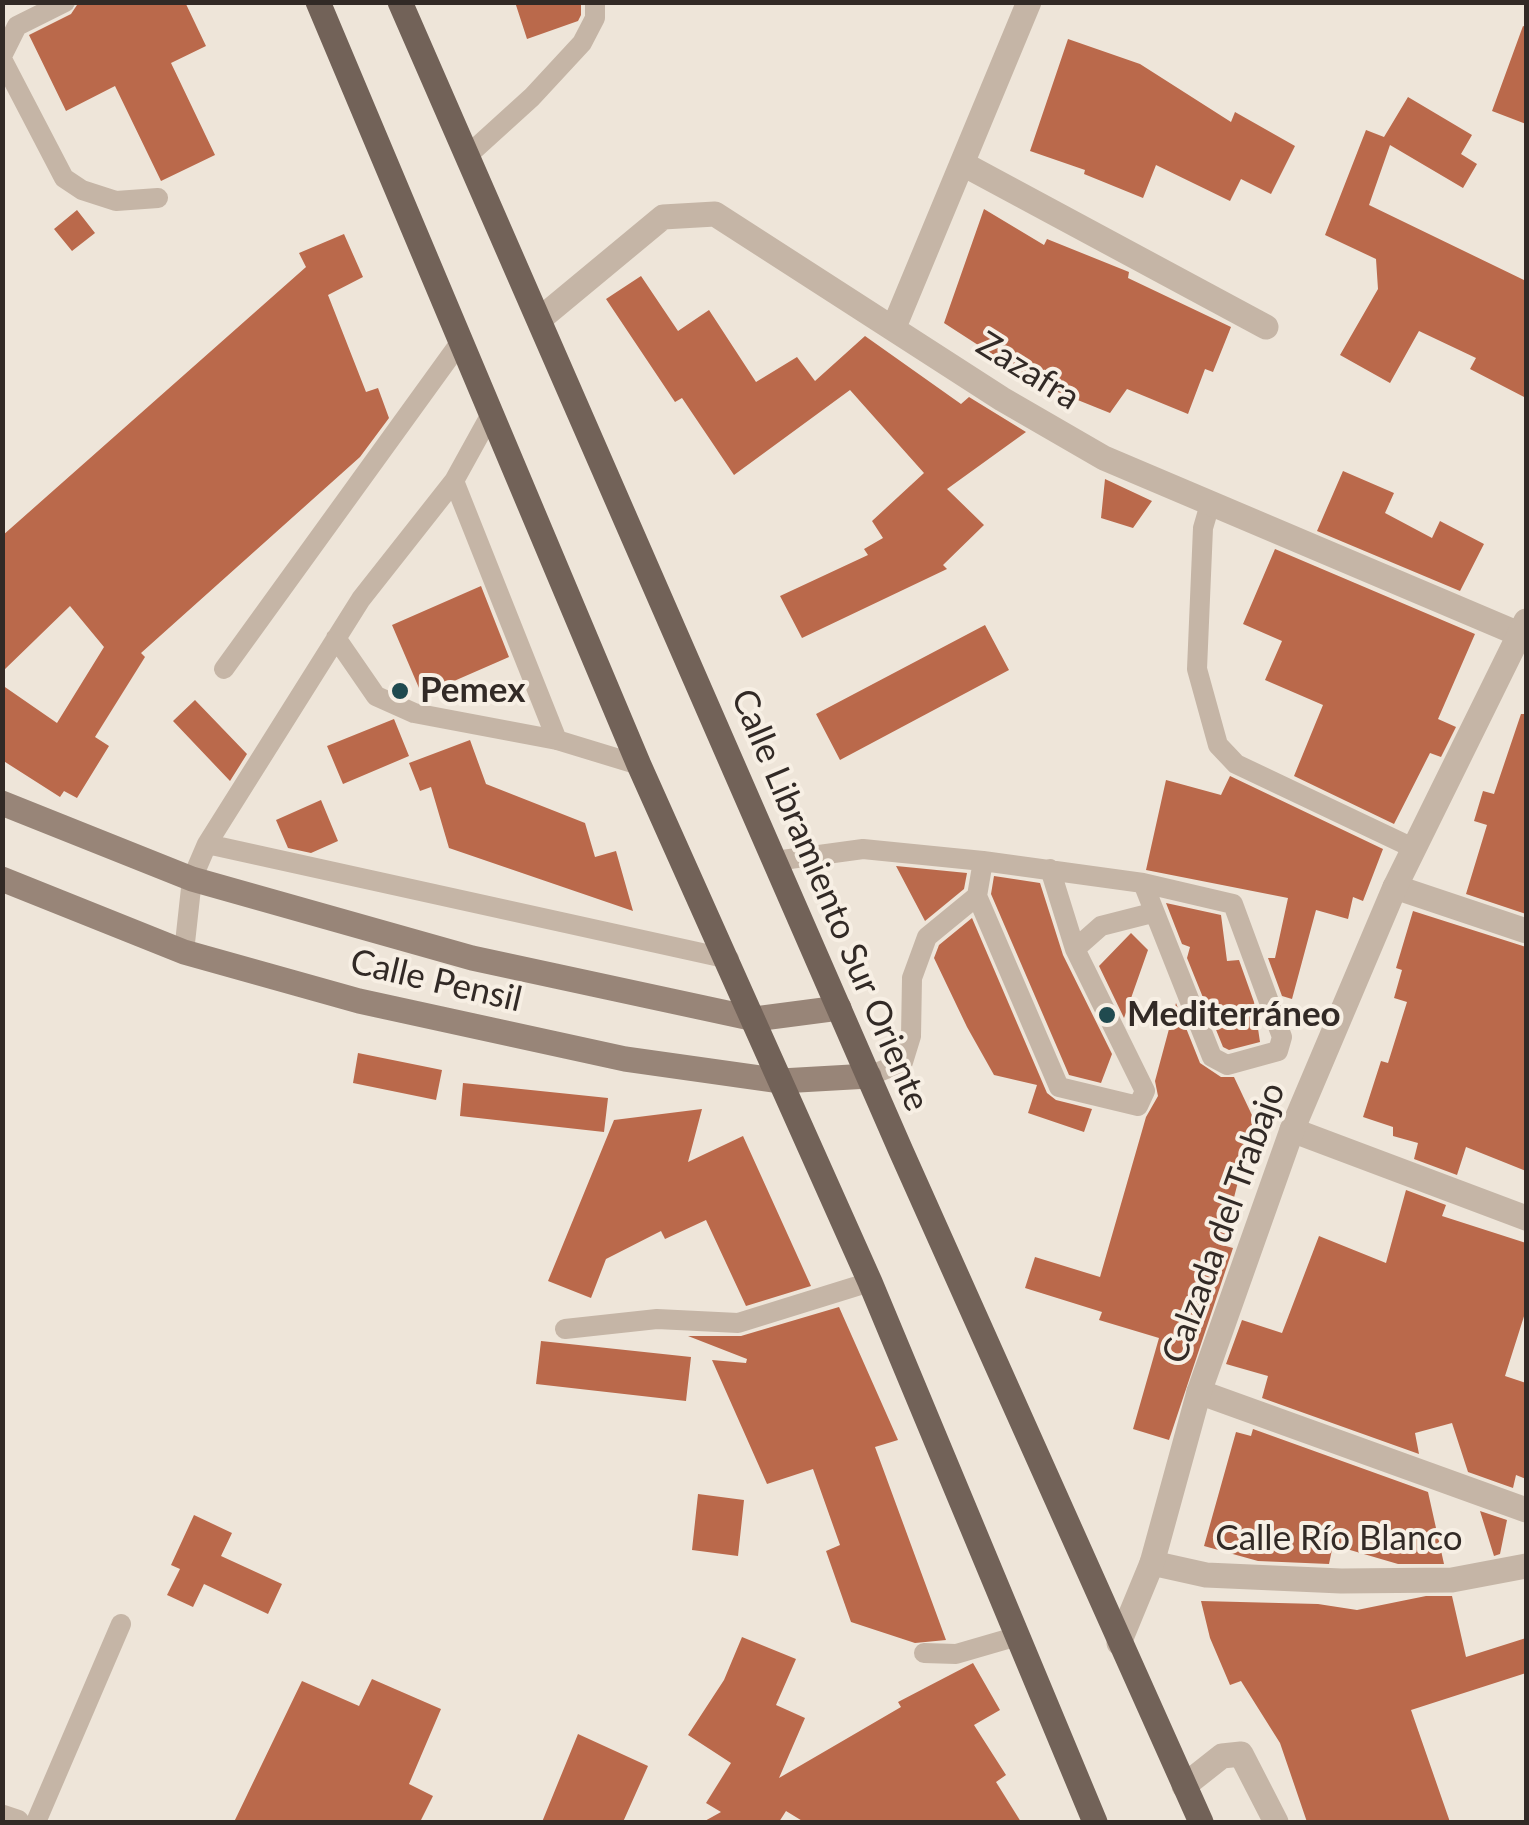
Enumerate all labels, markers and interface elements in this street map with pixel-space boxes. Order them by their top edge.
street label: Zazafra [969,323,1087,419]
place label: Pemex [420,670,526,712]
marker: Pemex [389,680,411,702]
street label: Calle Libramiento Sur Oriente [722,683,938,1117]
street label: Calle Pensil [346,941,526,1021]
place label: Mediterráneo [1127,994,1341,1036]
marker: Mediterráneo [1096,1004,1118,1026]
street label: Calzada del Trabajo [1154,1077,1294,1369]
street label: Calle Río Blanco [1215,1518,1463,1560]

